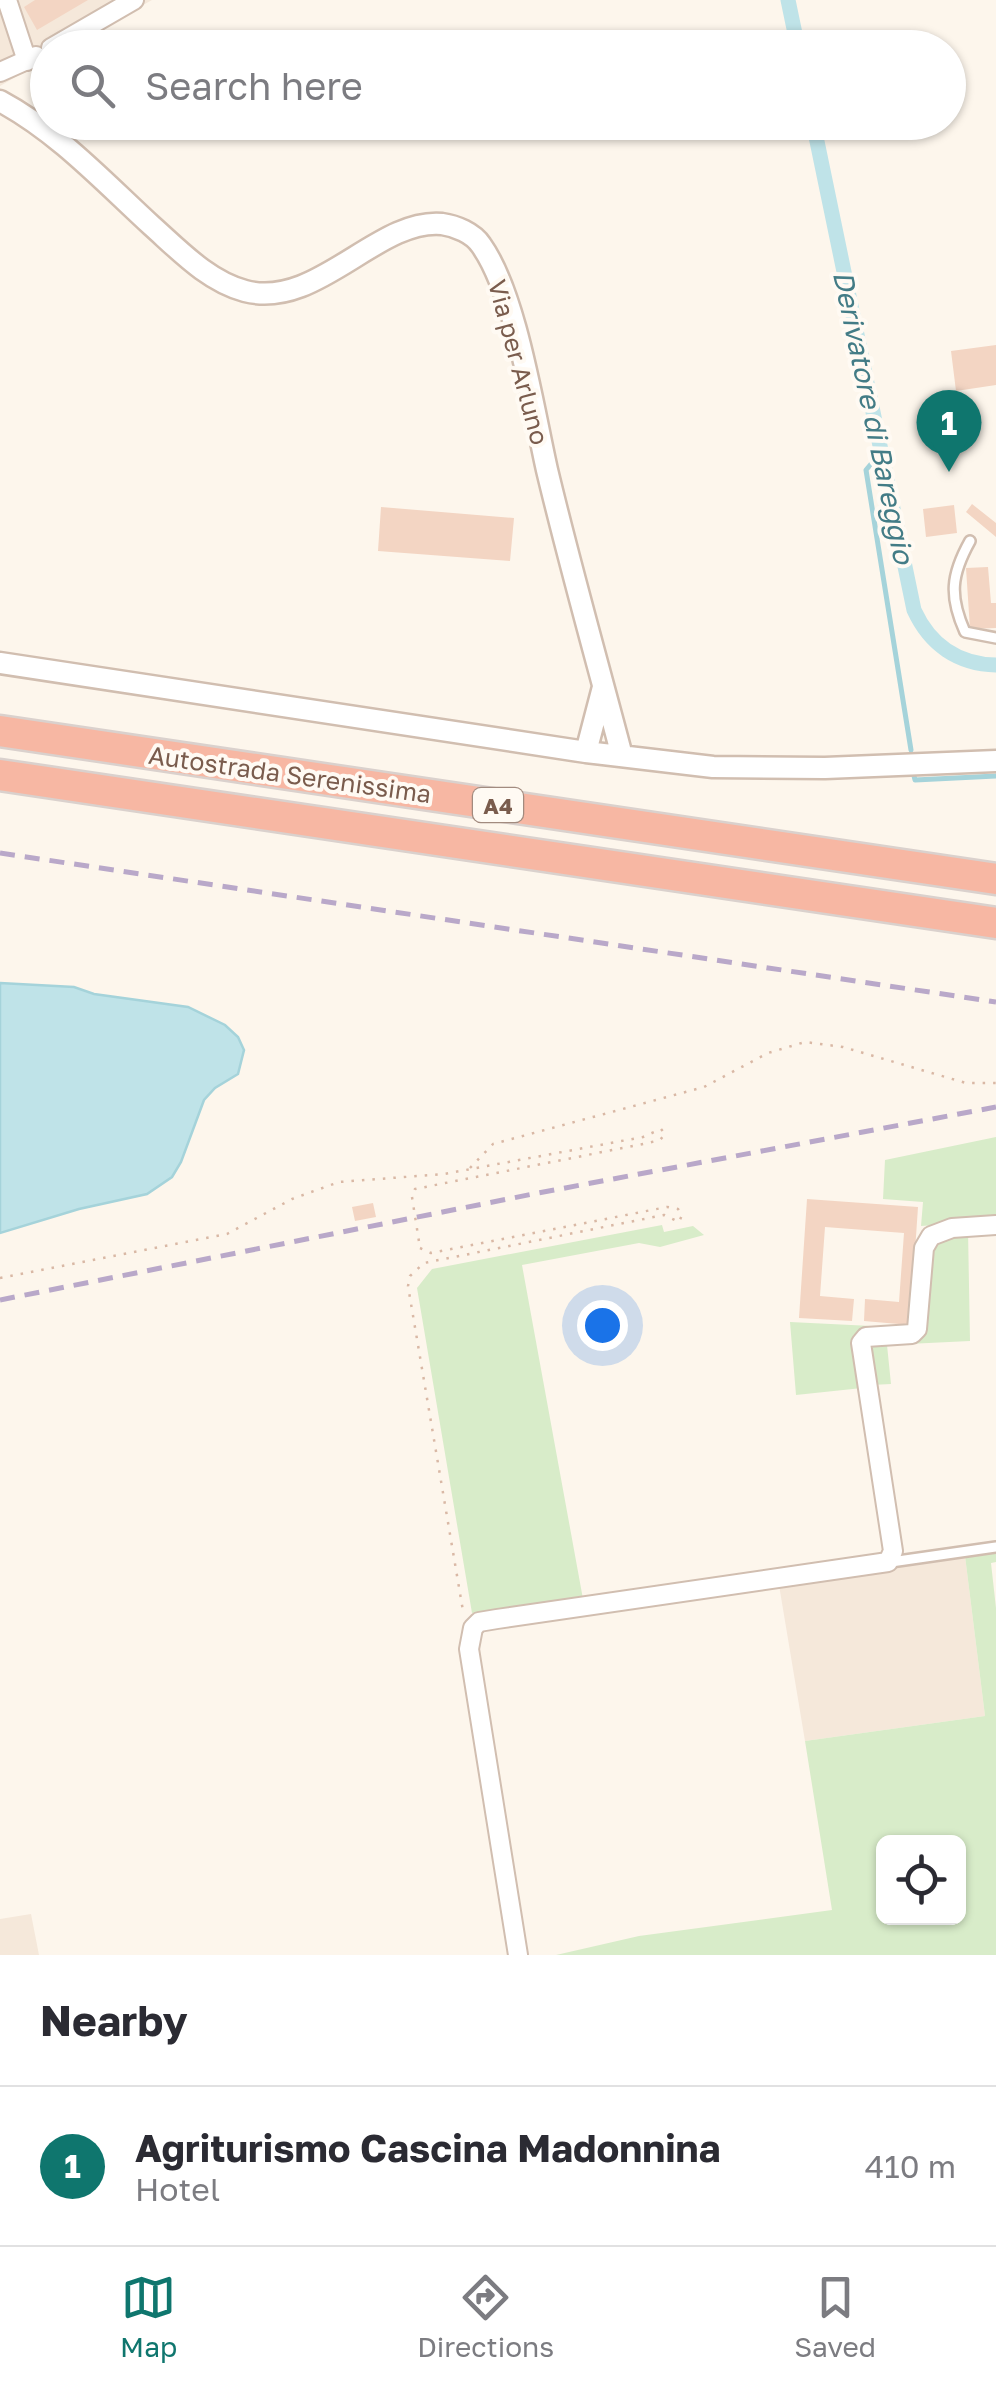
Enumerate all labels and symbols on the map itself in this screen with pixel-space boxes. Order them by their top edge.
water label: Derivatore di Bareggio [827,268,922,569]
street label: Via per Arluno [482,276,556,448]
pin: 1 [916,390,982,472]
street label: Autostrada Serenissima [147,739,433,809]
road number: A4 [473,788,523,822]
your location [577,1300,628,1351]

